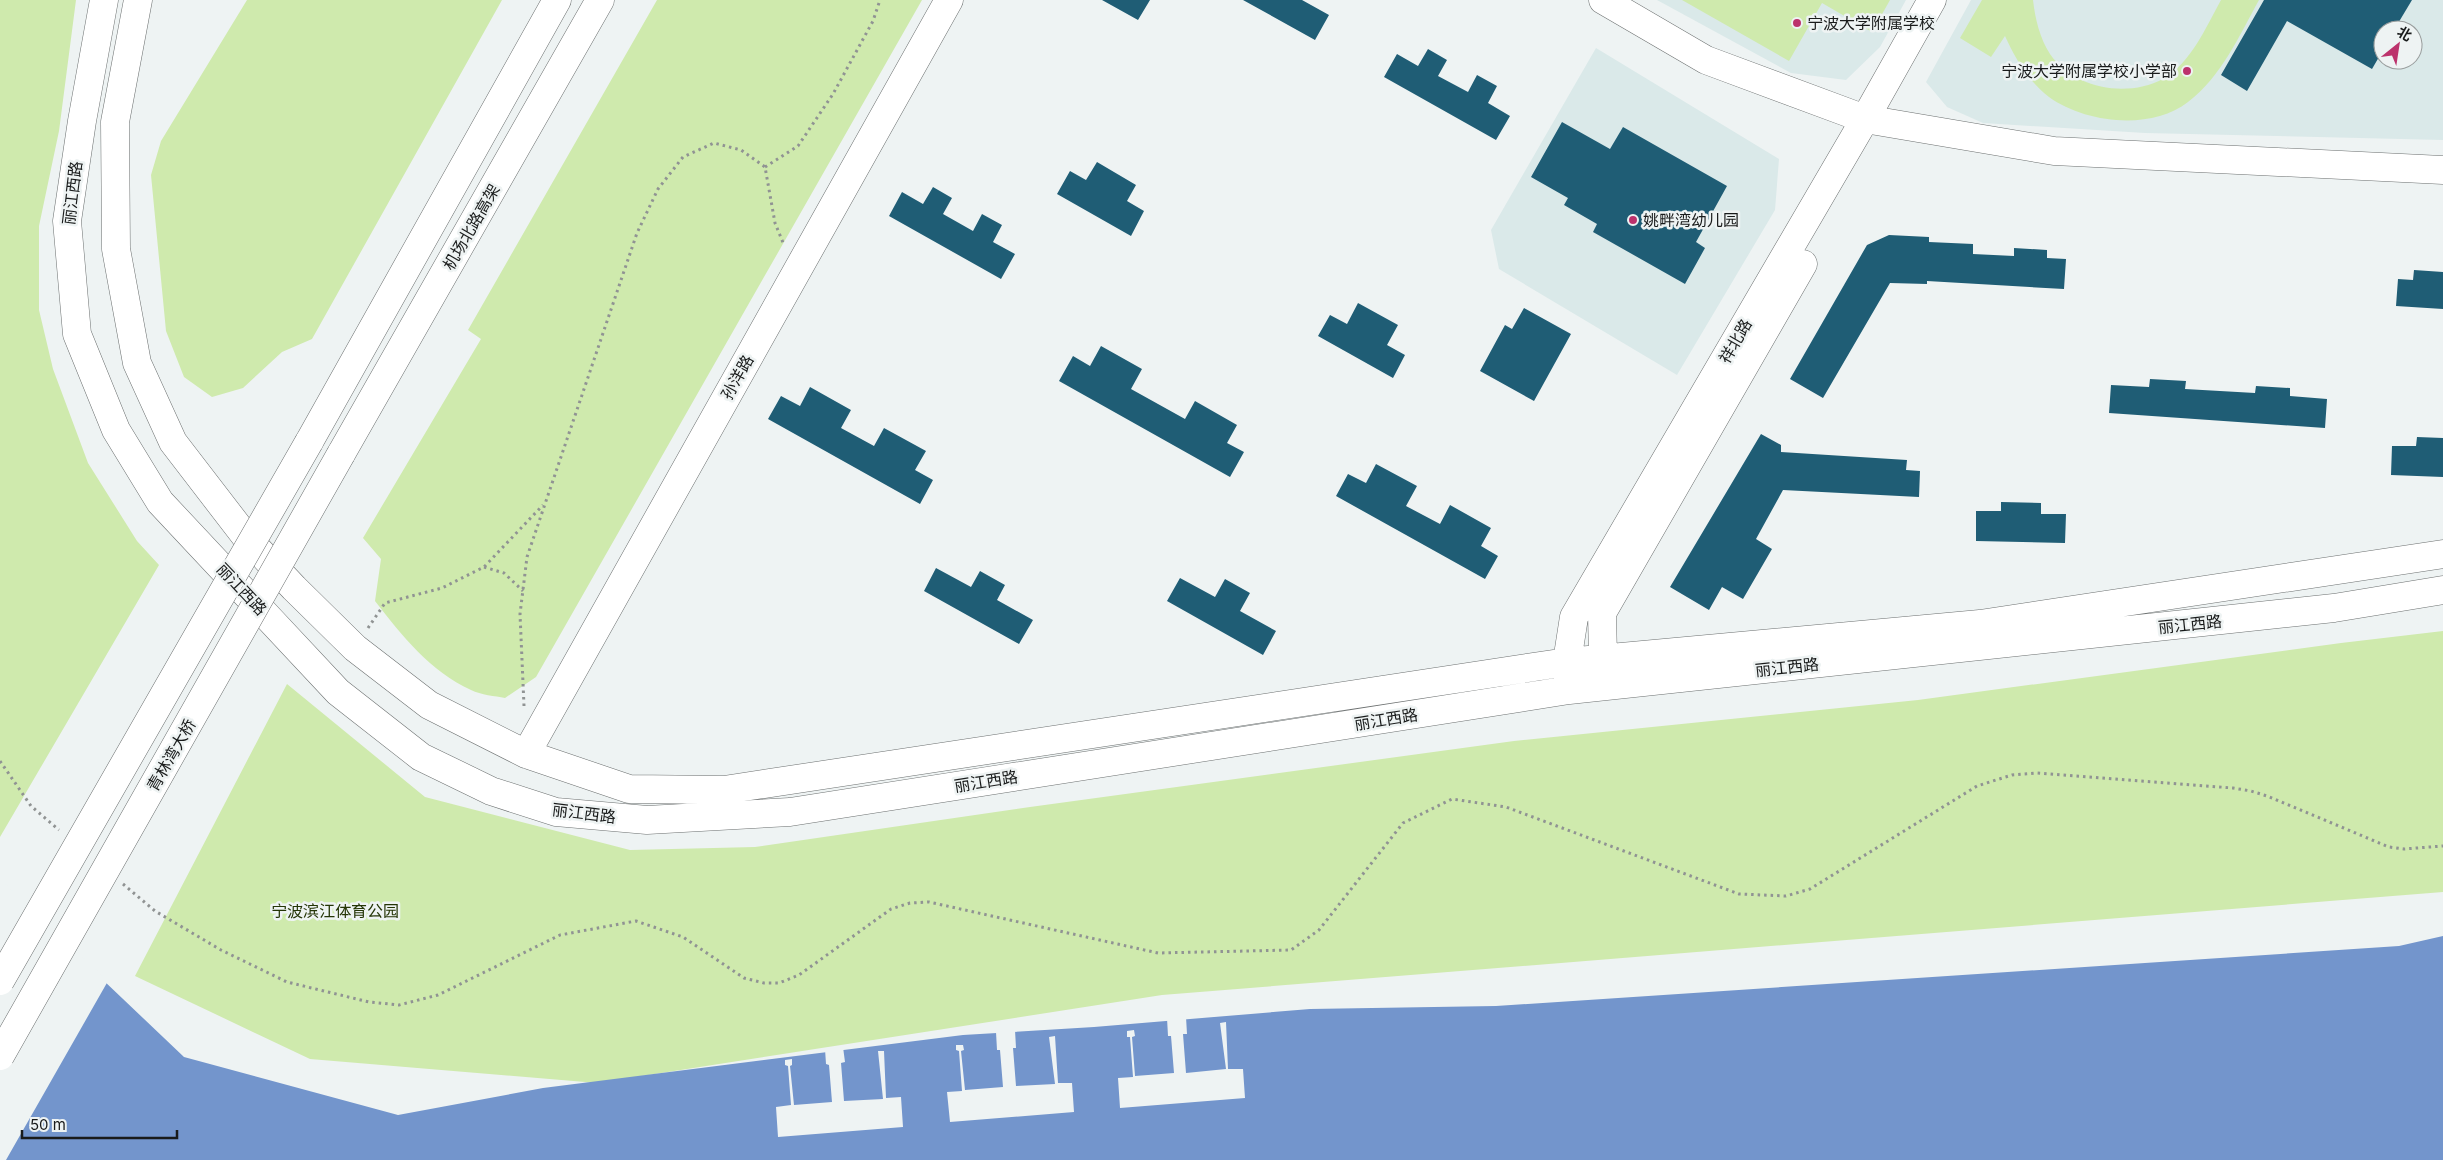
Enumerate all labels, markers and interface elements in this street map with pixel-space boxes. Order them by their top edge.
place label: 宁波大学附属学校 [1807,13,1935,33]
marker: 宁波大学附属学校 [1791,17,1803,29]
north arrow [2373,20,2423,70]
text: 北 [2394,22,2415,44]
place label: 宁波大学附属学校小学部 [2001,61,2177,81]
marker: 宁波大学附属学校小学部 [2181,65,2193,77]
street label: 丽江西路 [58,160,86,226]
street label: 机场北路高架 [438,180,504,274]
place label: 姚畔湾幼儿园 [1643,210,1739,230]
marker: 姚畔湾幼儿园 [1627,214,1639,226]
street label: 祥北路 [1714,315,1756,367]
street label: 孙洋路 [717,351,757,403]
street label: 丽江西路 [213,559,271,619]
street label: 丽江西路 [2157,611,2223,637]
street label: 丽江西路 [1754,654,1820,680]
street label: 丽江西路 [1353,704,1419,734]
street label: 青林湾大桥 [142,715,200,795]
street label: 丽江西路 [953,766,1019,796]
street label: 丽江西路 [551,799,617,827]
park label: 宁波滨江体育公园 [271,901,399,921]
scale bar [22,1108,178,1140]
text: 50 m [30,1115,66,1134]

